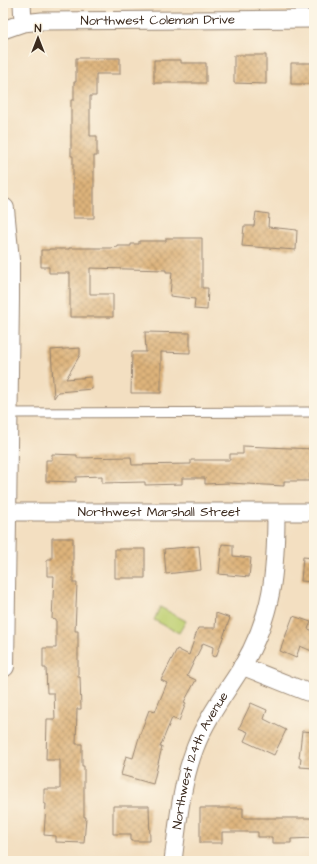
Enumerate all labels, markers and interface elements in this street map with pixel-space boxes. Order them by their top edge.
street label: Northwest Coleman Drive [80,11,235,30]
north arrow [18,18,58,58]
text: N [35,21,42,36]
street label: Northwest Marshall Street [78,503,241,521]
street label: Northwest 124th Avenue [168,688,232,830]

